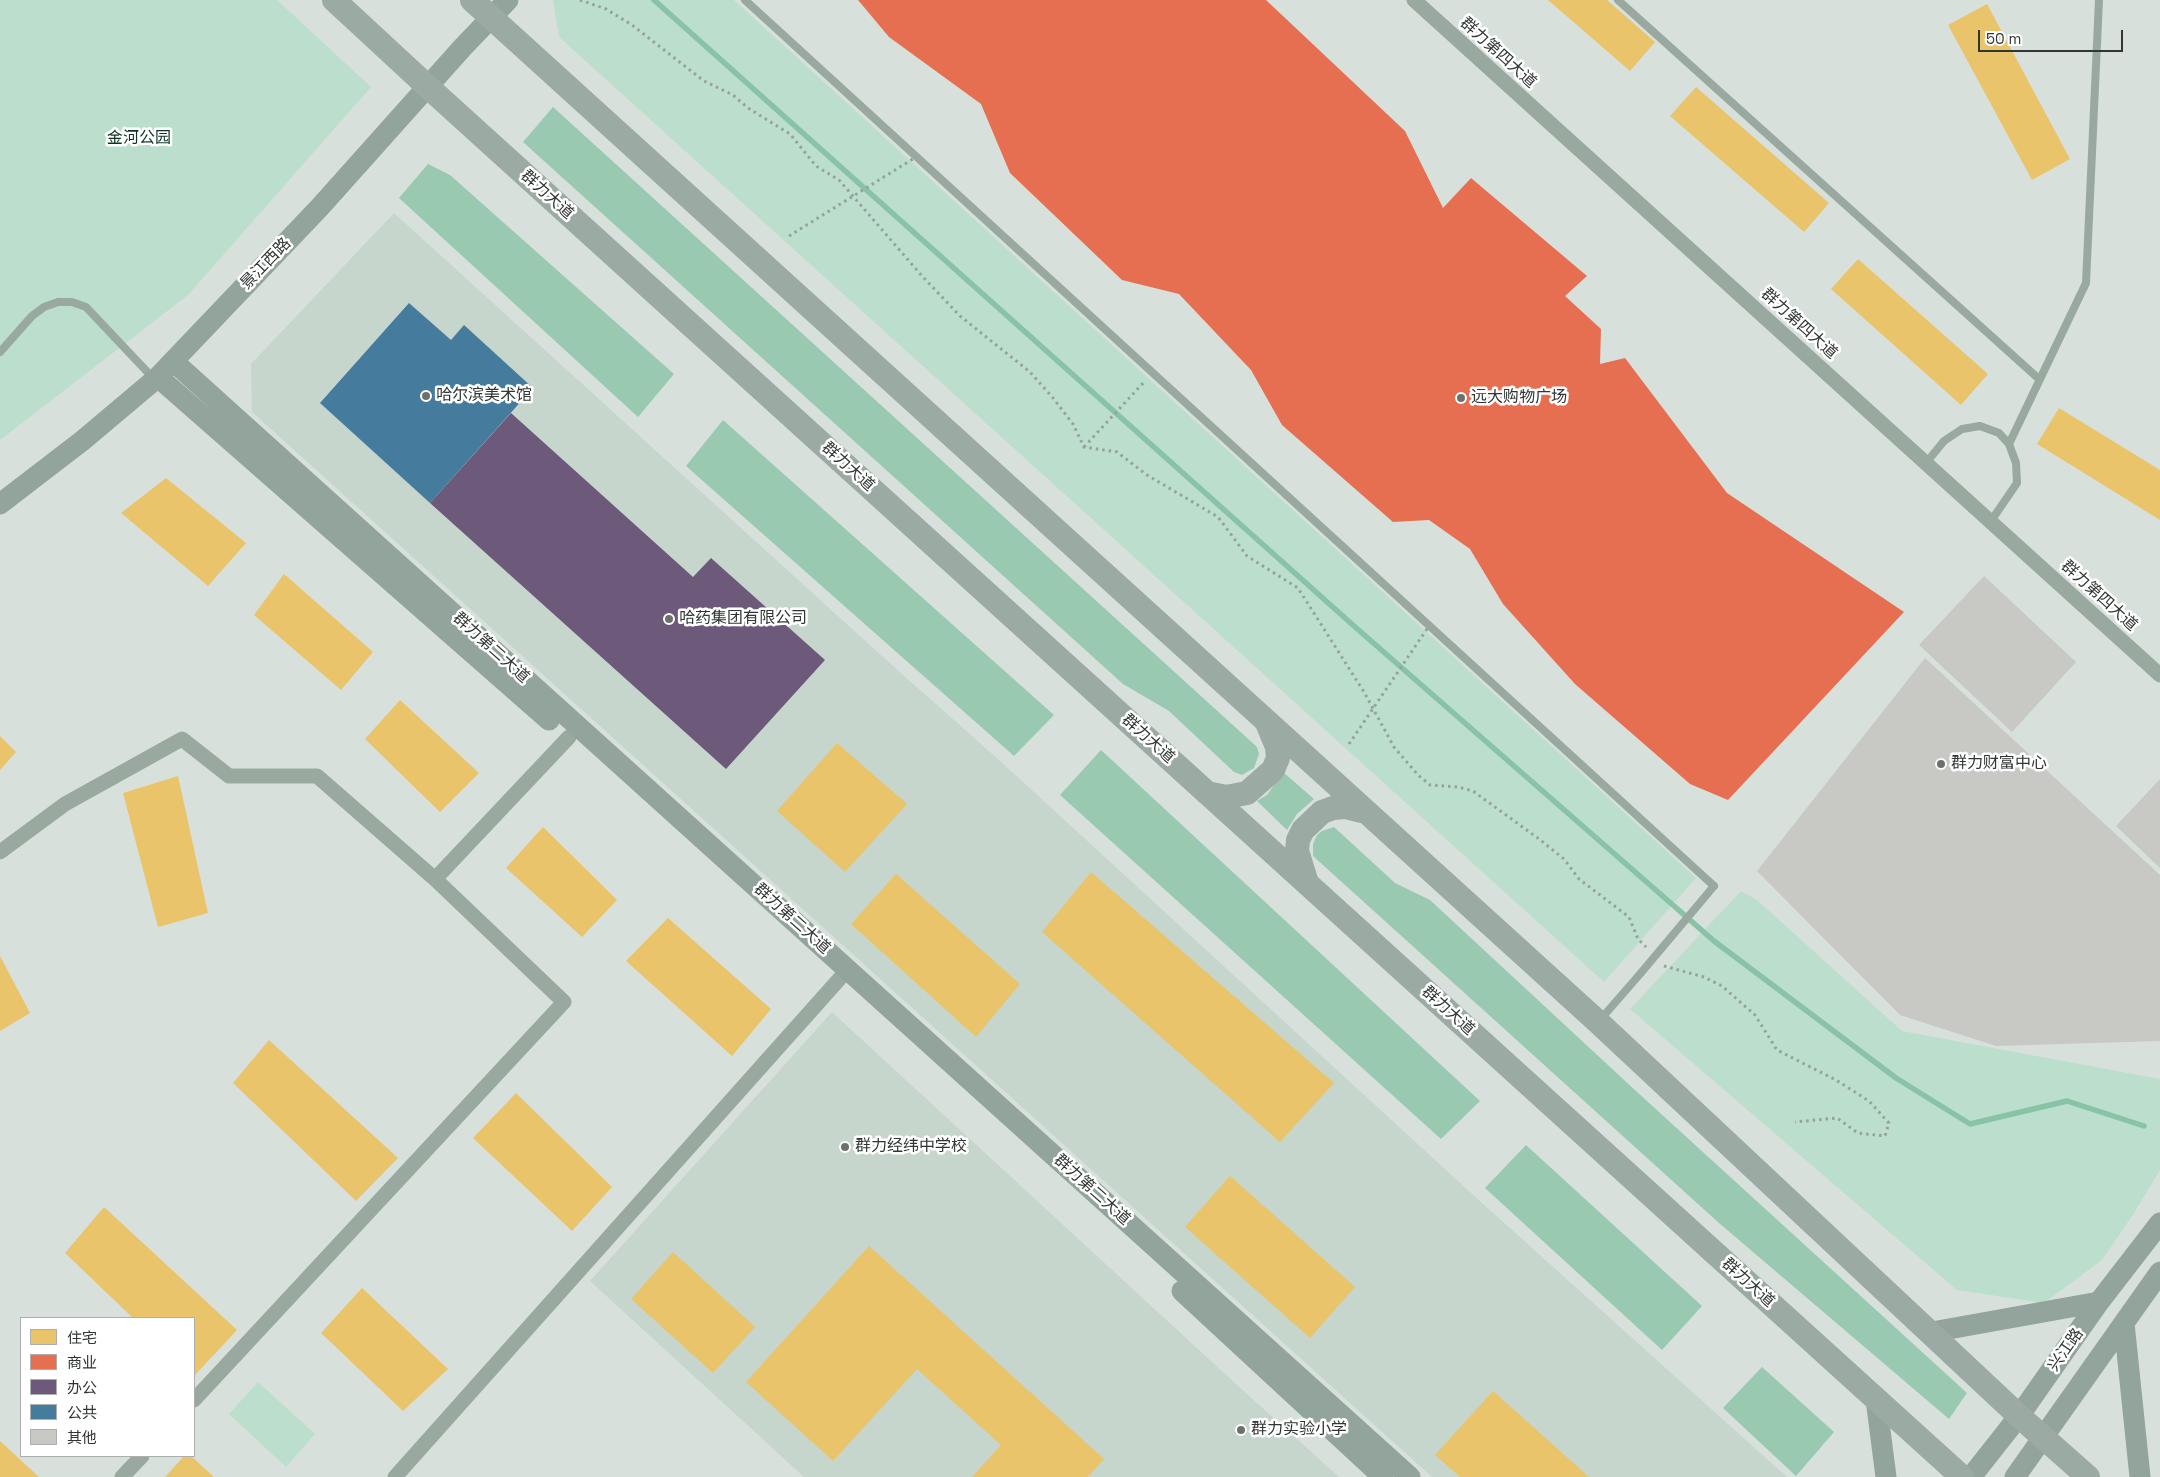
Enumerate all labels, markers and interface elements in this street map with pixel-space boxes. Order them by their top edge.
street label: 群力第四大道 [1456,14,1540,92]
scale bar [1980,20,2125,52]
text: 50 m [1986,29,2021,48]
park label: 金河公园 [107,129,171,149]
street label: 群力大道 [517,166,577,224]
street label: 景江西路 [237,234,295,294]
street label: 群力第四大道 [1757,285,1841,363]
place label: 哈尔滨美术馆 [436,386,532,406]
place label: 远大购物广场 [1471,388,1567,408]
marker: 哈尔滨美术馆 [420,390,432,402]
marker: 远大购物广场 [1455,392,1467,404]
street label: 群力大道 [818,438,878,496]
street label: 群力第四大道 [2057,557,2141,635]
street label: 群力第二大道 [449,609,533,687]
place label: 哈药集团有限公司 [679,609,807,629]
marker: 哈药集团有限公司 [663,613,675,625]
street label: 群力大道 [1118,710,1178,768]
place label: 群力财富中心 [1951,754,2047,774]
marker: 群力财富中心 [1935,758,1947,770]
street label: 群力第二大道 [750,880,834,958]
street label: 群力大道 [1418,982,1478,1040]
place label: 群力经纬中学校 [855,1137,967,1157]
marker: 群力经纬中学校 [839,1141,851,1153]
street label: 群力第二大道 [1050,1151,1134,1229]
street label: 群力大道 [1718,1254,1778,1312]
legend [20,1317,195,1457]
street label: 兴江路 [2044,1325,2088,1375]
text: 住宅 [67,1328,97,1347]
text: 商业 [67,1353,97,1372]
text: 办公 [67,1378,97,1397]
text: 公共 [67,1403,97,1422]
place label: 群力实验小学 [1251,1420,1347,1440]
marker: 群力实验小学 [1235,1424,1247,1436]
text: 其他 [67,1428,97,1447]

